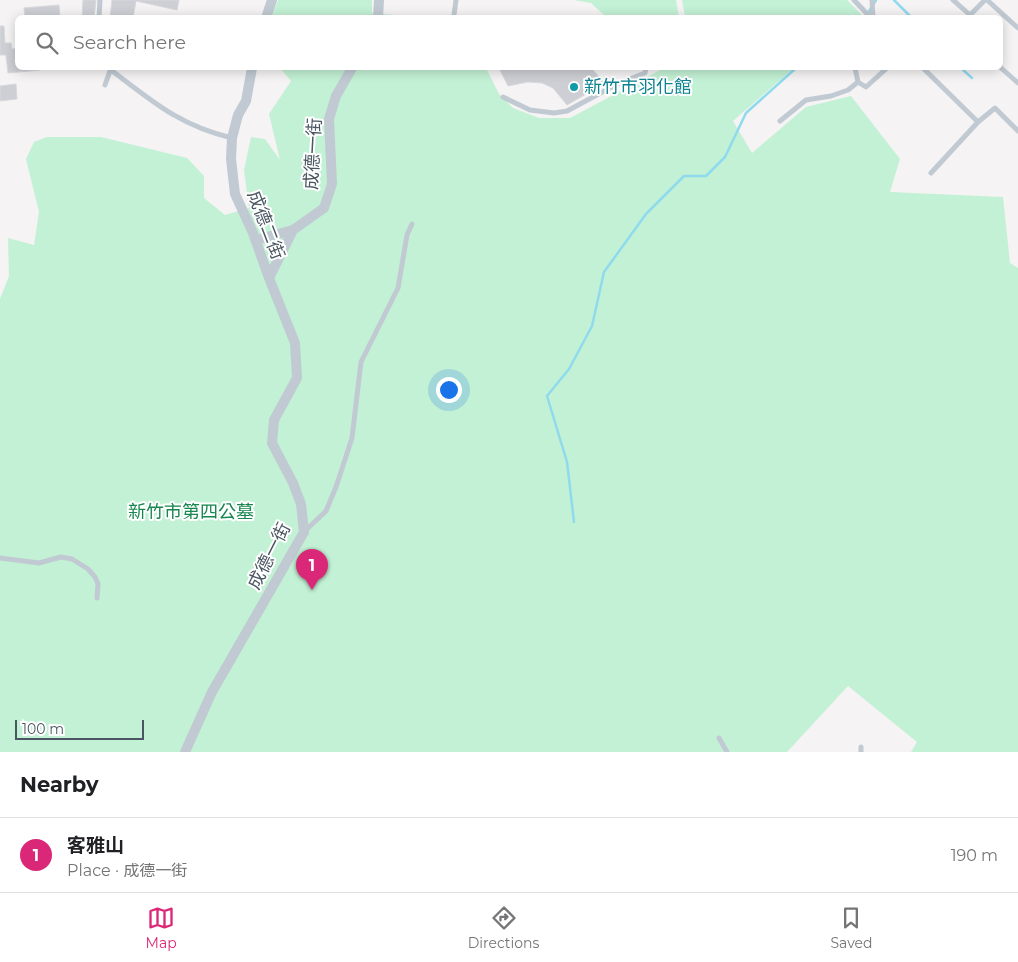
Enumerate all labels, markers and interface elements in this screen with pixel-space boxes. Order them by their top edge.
search box [15,15,1003,70]
icon: search [33,29,61,57]
text: Search here [73,31,186,54]
place label: 新竹市羽化館 [584,76,692,98]
marker: 新竹市羽化館 [568,81,580,93]
street label: 成德一街 [300,117,326,191]
street label: 成德二街 [243,187,289,263]
your location [436,377,462,403]
park label: 新竹市第四公墓 [128,501,254,523]
street label: 成德一街 [243,519,295,593]
pin: 1 [296,549,328,590]
scale bar [15,717,144,740]
text: 100 m [22,720,64,738]
text: Nearby [20,772,99,797]
text: 客雅山 [67,834,124,857]
text: 1 [33,846,39,865]
text: 190 m [951,846,998,865]
text: Place · 成德一街 [67,861,187,880]
tab: Map [146,904,177,952]
tab: Directions [468,904,539,952]
tab: Saved [830,904,872,952]

